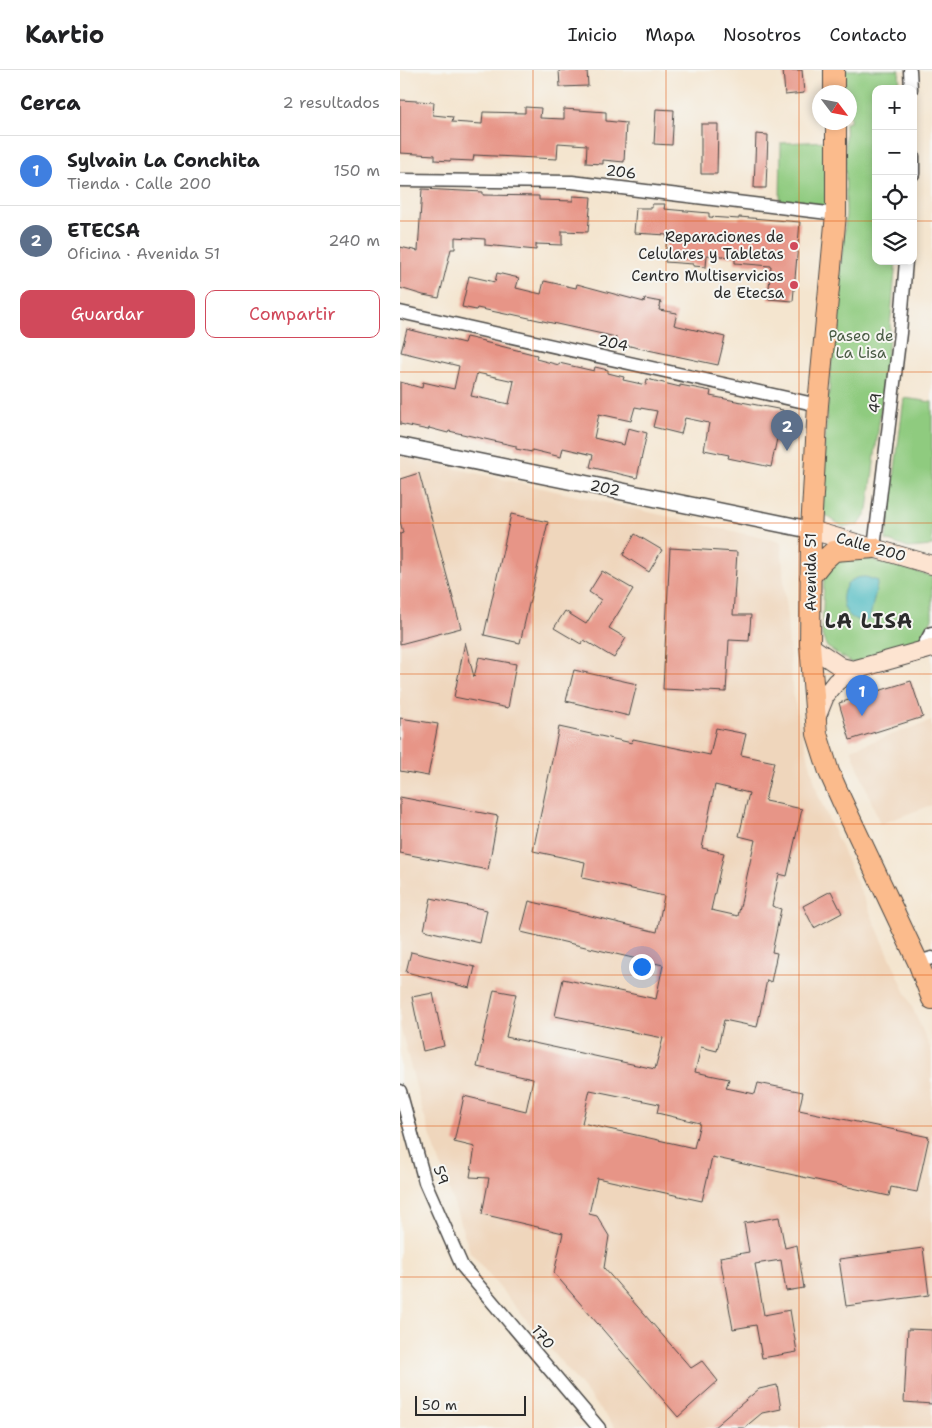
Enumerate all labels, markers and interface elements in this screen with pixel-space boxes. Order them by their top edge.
text: Kartio [25,19,104,51]
text: Inicio [568,23,617,47]
text: Mapa [645,23,695,47]
text: Nosotros [723,23,801,47]
text: Contacto [829,23,907,47]
north arrow [812,85,857,130]
map controls [872,85,917,265]
button: + [872,85,917,130]
text: Cerca [20,89,81,117]
text: 2 resultados [282,92,380,113]
button: − [872,130,917,175]
text: Sylvain La Conchita [67,148,260,173]
text: 1 [32,160,40,181]
text: 150 m [333,160,380,181]
street label: 206 [605,160,637,184]
text: Tienda · Calle 200 [67,173,212,194]
button: locate [872,175,917,220]
text: ETECSA [67,218,140,243]
button: layers [872,220,917,265]
place label: Reparaciones de Celulares y Tabletas [638,227,784,264]
text: 2 [30,230,42,251]
text: 240 m [328,230,380,251]
marker: Reparaciones de Celulares y Tabletas [788,240,800,252]
text: Oficina · Avenida 51 [67,243,220,264]
place label: Centro Multiservicios de Etecsa [631,266,785,303]
marker: Centro Multiservicios de Etecsa [788,279,800,291]
button: Guardar [20,290,195,338]
button: Compartir [205,290,380,338]
park label: Paseo de La Lisa [829,326,893,363]
street label: 204 [596,330,630,356]
street label: 49 [864,392,886,414]
pin: 2 [771,410,803,451]
street label: 202 [588,475,622,501]
street label: Calle 200 [834,528,908,566]
street label: Avenida 51 [801,533,821,611]
district label: LA LISA [825,608,913,634]
pin: 1 [846,675,878,716]
your location [629,954,655,980]
street label: 59 [428,1163,454,1187]
street label: 170 [527,1321,559,1353]
scale bar [415,1393,526,1416]
text: 50 m [422,1396,457,1414]

